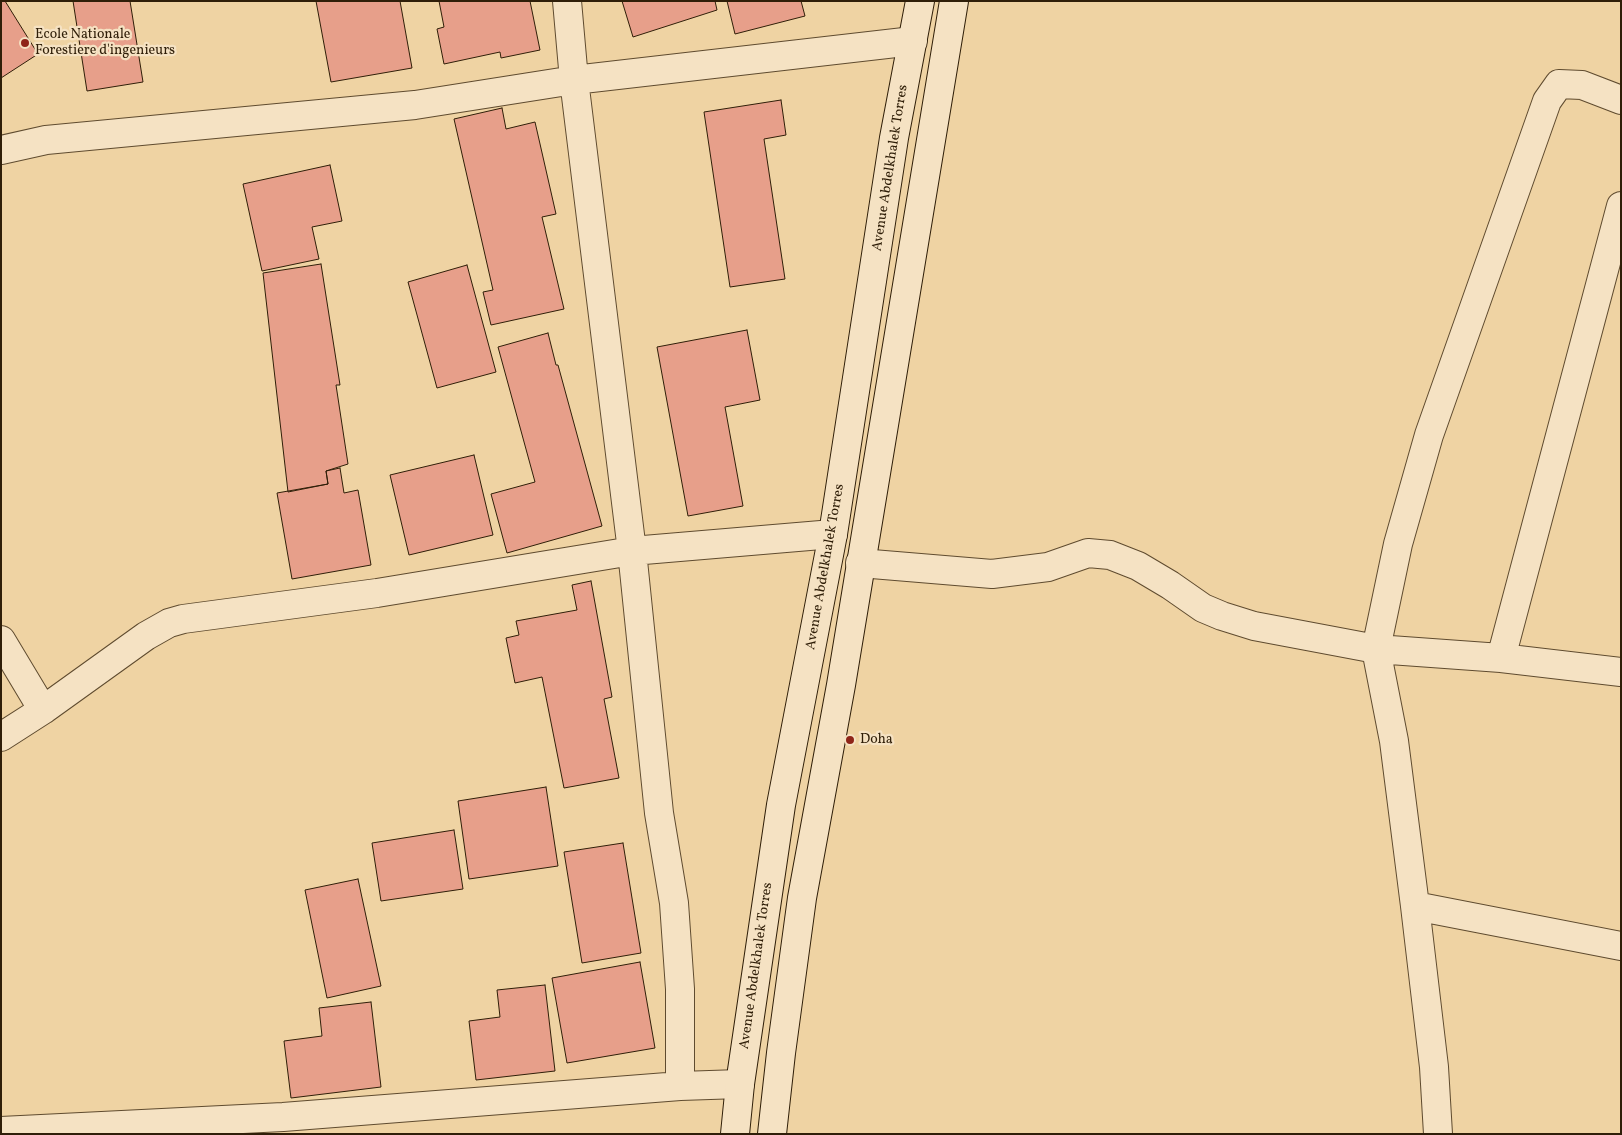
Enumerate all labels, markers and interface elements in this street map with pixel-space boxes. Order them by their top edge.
place label: Ecole Nationale Forestiere d'ingenieurs [35,27,175,59]
marker: Ecole Nationale Forestiere d'ingenieurs [19,37,31,49]
street label: Avenue Abdelkhalek Torres [870,84,912,252]
street label: Avenue Abdelkhalek Torres [803,483,849,651]
place label: Doha [860,732,893,748]
marker: Doha [844,734,856,746]
street label: Avenue Abdelkhalek Torres [737,882,777,1050]

